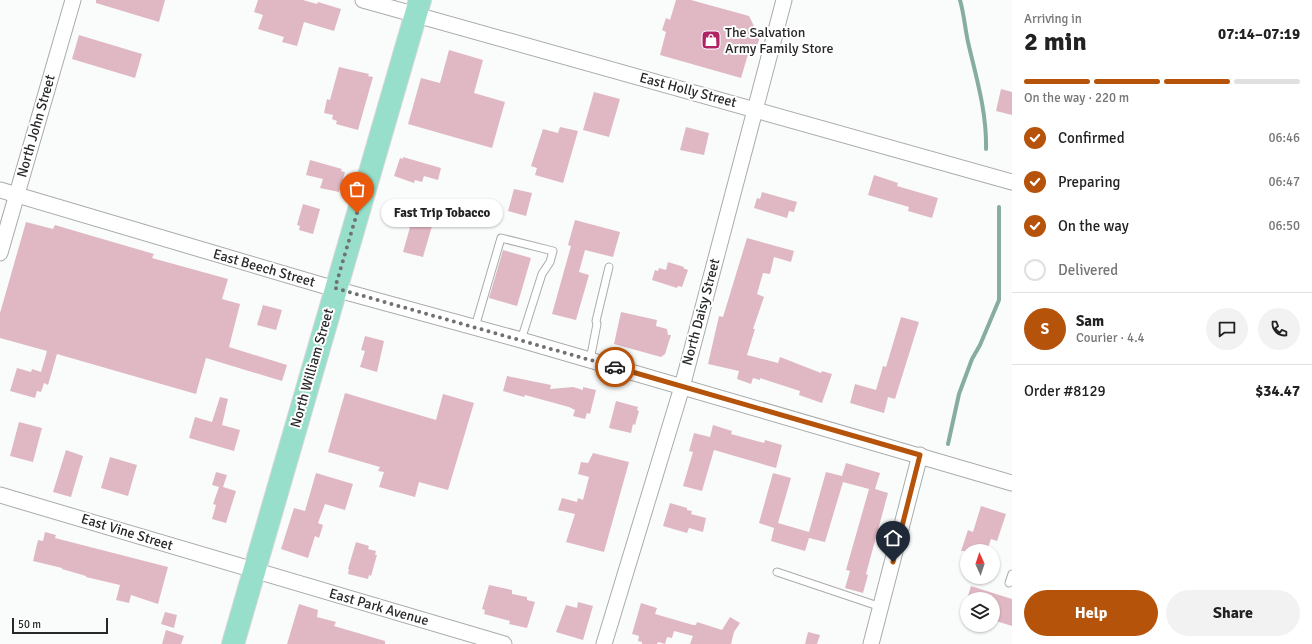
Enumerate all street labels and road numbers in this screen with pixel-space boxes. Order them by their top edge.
street label: East Holly Street [638,69,738,111]
street label: North John Street [13,73,59,179]
street label: East Beech Street [211,245,317,291]
street label: North Daisy Street [679,257,723,367]
street label: North William Street [287,306,337,430]
street label: East Vine Street [79,510,175,554]
street label: East Park Avenue [327,585,431,629]

